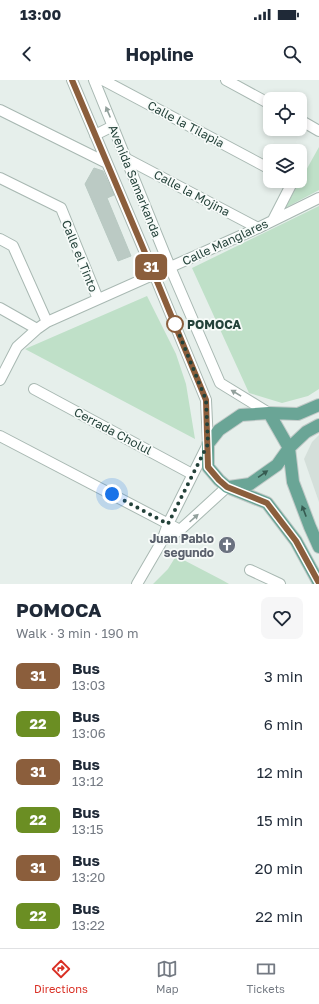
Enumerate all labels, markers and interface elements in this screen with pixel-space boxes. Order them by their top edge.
text: 13:00 [20,5,61,23]
icon: back [16,43,38,65]
text: Hopline [125,43,194,65]
icon: search [281,43,303,65]
map controls [263,92,307,188]
button: locate [263,92,307,136]
street label: Calle la Tilapia [145,97,227,151]
one-way arrow [104,106,111,118]
street label: Avenida Samarkanda [106,123,164,239]
button: layers [263,144,307,188]
street label: Calle la Mojina [151,167,233,219]
street label: Calle Manglares [180,216,270,268]
street label: Calle el Tinto [59,218,101,294]
line badge: 31 [133,254,169,280]
text: 31 [143,258,159,275]
marker: POMOCA [166,315,184,333]
place label: POMOCA [187,317,241,332]
one-way arrow [230,389,242,396]
street label: Cerrada Cholul [72,404,155,458]
one-way arrow [258,470,268,478]
your location [102,484,122,504]
one-way arrow [300,505,306,517]
one-way arrow [189,514,198,523]
place label: Juan Pablo segundo [149,531,214,560]
church icon: Juan Pablo segundo [217,535,237,555]
button: heart [261,597,303,639]
text: POMOCA [16,598,102,621]
text: Walk · 3 min · 190 m [16,625,138,641]
text: Bus [72,659,100,677]
text: 31 [30,667,46,684]
text: 3 min [264,667,303,685]
text: 13:03 [72,677,105,693]
text: Bus [72,707,100,725]
text: 22 [29,715,47,732]
text: 6 min [264,715,303,733]
text: 13:06 [72,725,106,741]
text: Bus [72,755,100,773]
text: 31 [30,763,46,780]
text: 12 min [257,763,303,781]
text: 13:12 [72,773,104,789]
text: Bus [72,803,100,821]
text: 22 [29,811,47,828]
text: 15 min [257,811,303,829]
text: 13:15 [72,821,104,837]
text: Bus [72,851,100,869]
text: 31 [30,859,46,876]
text: 20 min [255,859,303,877]
text: 13:20 [72,869,105,885]
text: Bus [72,899,100,917]
text: 22 [29,907,47,924]
text: 22 min [255,907,303,925]
text: 13:22 [72,917,105,933]
tab: Directions [34,958,88,995]
tab: Map [156,958,178,995]
tab: Tickets [247,958,285,995]

